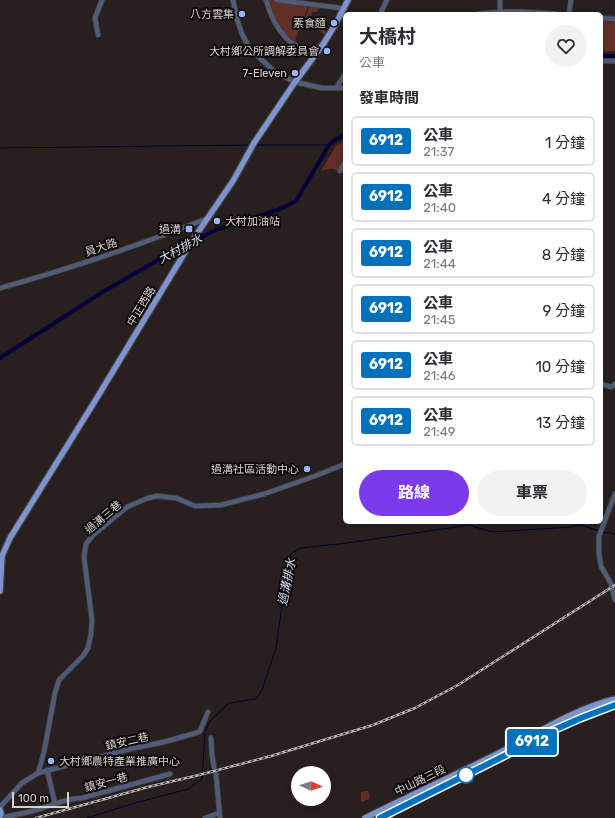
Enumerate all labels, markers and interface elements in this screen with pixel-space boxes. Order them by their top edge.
place label: 八方雲集 [190,8,234,21]
marker: 八方雲集 [237,9,247,19]
place label: 素食麵 [293,17,326,30]
marker: 素食麵 [329,18,339,28]
text: 大橋村 [359,25,416,48]
button: heart [545,25,587,67]
place label: 大村鄉公所調解委員會 [209,45,319,58]
marker: 大村鄉公所調解委員會 [322,46,332,56]
text: 公車 [359,55,385,70]
place label: 7-Eleven [242,67,287,80]
marker: 7-Eleven [290,68,300,78]
text: 發車時間 [359,89,419,107]
text: 公車 [423,126,453,144]
text: 6912 [369,132,403,149]
text: 1 分鐘 [545,134,585,152]
text: 21:37 [423,144,454,159]
text: 公車 [423,182,453,200]
text: 6912 [369,188,403,205]
text: 4 分鐘 [542,190,585,208]
text: 21:40 [423,200,456,215]
place label: 大村加油站 [225,215,280,228]
marker: 大村加油站 [212,216,222,226]
place label: 過溝 [159,223,181,236]
marker: 過溝 [184,224,194,234]
water label: 大村排水 [156,231,205,266]
street label: 員大路 [83,236,119,259]
text: 公車 [423,238,453,256]
text: 6912 [369,244,403,261]
text: 8 分鐘 [542,246,585,264]
text: 21:44 [423,256,456,271]
street label: 中正西路 [125,284,158,328]
text: 公車 [423,294,453,312]
text: 6912 [369,300,403,317]
text: 9 分鐘 [542,302,585,320]
text: 21:45 [423,312,455,327]
text: 公車 [423,350,453,368]
text: 6912 [369,356,403,373]
text: 10 分鐘 [535,358,585,376]
text: 21:46 [423,368,456,383]
text: 公車 [423,406,453,424]
text: 6912 [369,412,403,429]
text: 13 分鐘 [536,414,585,432]
text: 21:49 [423,424,455,439]
place label: 過溝社區活動中心 [211,463,299,476]
marker: 過溝社區活動中心 [302,464,312,474]
button: 路線 [359,470,469,516]
button: 車票 [477,470,587,516]
street label: 過溝三巷 [82,498,124,537]
water label: 過溝排水 [276,556,299,607]
line badge: 6912 [504,729,560,755]
street label: 鎮安二巷 [104,730,150,753]
text: 6912 [515,733,549,750]
place label: 大村鄉農特產業推廣中心 [59,755,180,768]
marker: 大村鄉農特產業推廣中心 [46,756,56,766]
street label: 中山路三段 [393,763,448,798]
north arrow [291,766,331,806]
map controls [291,766,331,806]
unlabelled marker [457,766,475,784]
street label: 鎮安一巷 [83,771,129,794]
scale bar [12,790,69,809]
text: 100 m [18,792,49,805]

